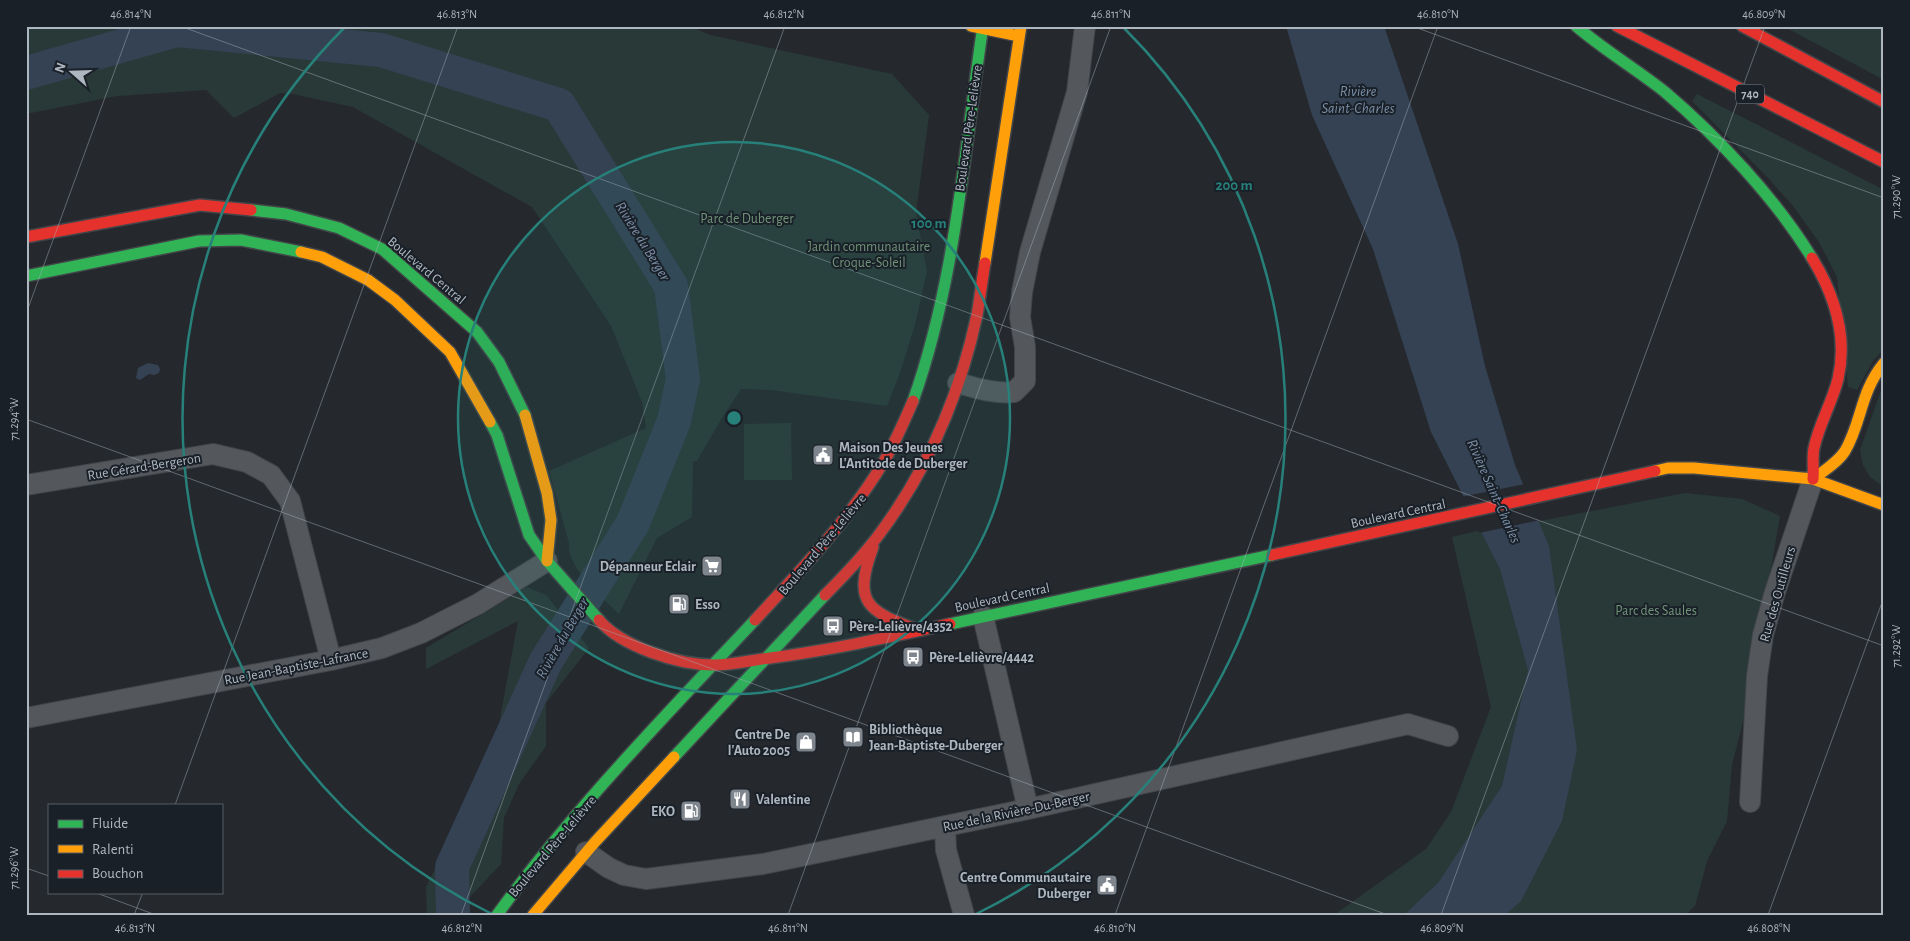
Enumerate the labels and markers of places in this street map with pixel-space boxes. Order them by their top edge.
centre of rings [725,409,743,427]
place label: Maison Des Jeunes L'Antitode de Duberger [839,441,968,471]
public building icon: Maison Des Jeunes L'Antitode de Duberger [811,443,835,467]
supermarket icon: Dépanneur Eclair [700,554,724,578]
place label: Dépanneur Eclair [600,560,696,574]
fuel station icon: Esso [667,592,691,616]
place label: Esso [695,598,720,612]
bus stop icon: Père-Lelièvre/4352 [821,614,845,638]
place label: Père-Lelièvre/4352 [849,620,953,634]
bus stop icon: Père-Lelièvre/4442 [901,645,925,669]
place label: Père-Lelièvre/4442 [929,651,1035,665]
place label: Bibliothèque Jean-Baptiste-Duberger [869,723,1003,753]
library icon: Bibliothèque Jean-Baptiste-Duberger [841,725,865,749]
place label: Centre De l'Auto 2005 [728,728,790,758]
shop icon: Centre De l'Auto 2005 [794,730,818,754]
restaurant icon: Valentine [728,787,752,811]
place label: Valentine [756,793,811,807]
fuel station icon: EKO [679,799,703,823]
place label: EKO [651,805,675,819]
place label: Centre Communautaire Duberger [960,871,1091,901]
public building icon: Centre Communautaire Duberger [1095,873,1119,897]

